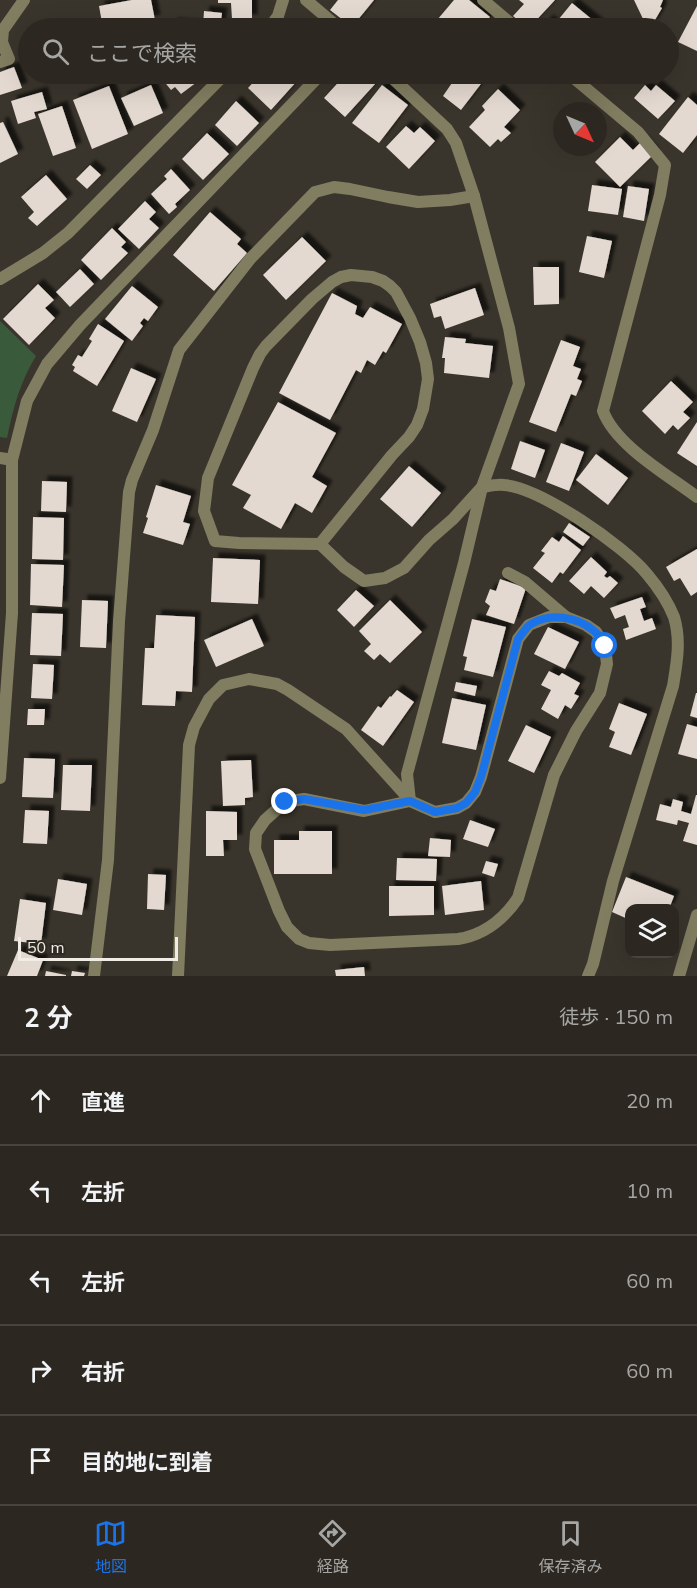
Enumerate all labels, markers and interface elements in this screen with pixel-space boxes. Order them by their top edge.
search box [18,18,679,84]
icon: search [39,35,72,68]
text: ここで検索 [87,39,197,67]
north arrow [553,102,607,156]
route start [591,632,617,658]
route end [271,788,297,814]
map controls [625,904,679,958]
button: layers [625,904,679,958]
scale bar [18,934,178,962]
text: 50 m [27,937,64,957]
text: 2 分 [24,1001,73,1034]
text: 徒歩 · 150 m [559,1004,673,1029]
icon: ahead [24,1084,57,1117]
text: 直進 [81,1088,125,1116]
text: 20 m [626,1088,673,1113]
icon: left [24,1174,57,1207]
text: 左折 [81,1178,125,1206]
text: 10 m [626,1178,673,1203]
icon: left [24,1264,57,1297]
text: 左折 [81,1268,125,1296]
text: 60 m [626,1268,673,1293]
icon: right [24,1354,57,1387]
text: 右折 [81,1358,125,1386]
text: 60 m [626,1358,673,1383]
icon: arrive [24,1444,57,1477]
text: 目的地に到着 [81,1448,213,1476]
tab: 地図 [94,1517,127,1577]
tab: 経路 [316,1517,349,1577]
tab: 保存済み [538,1517,602,1577]

